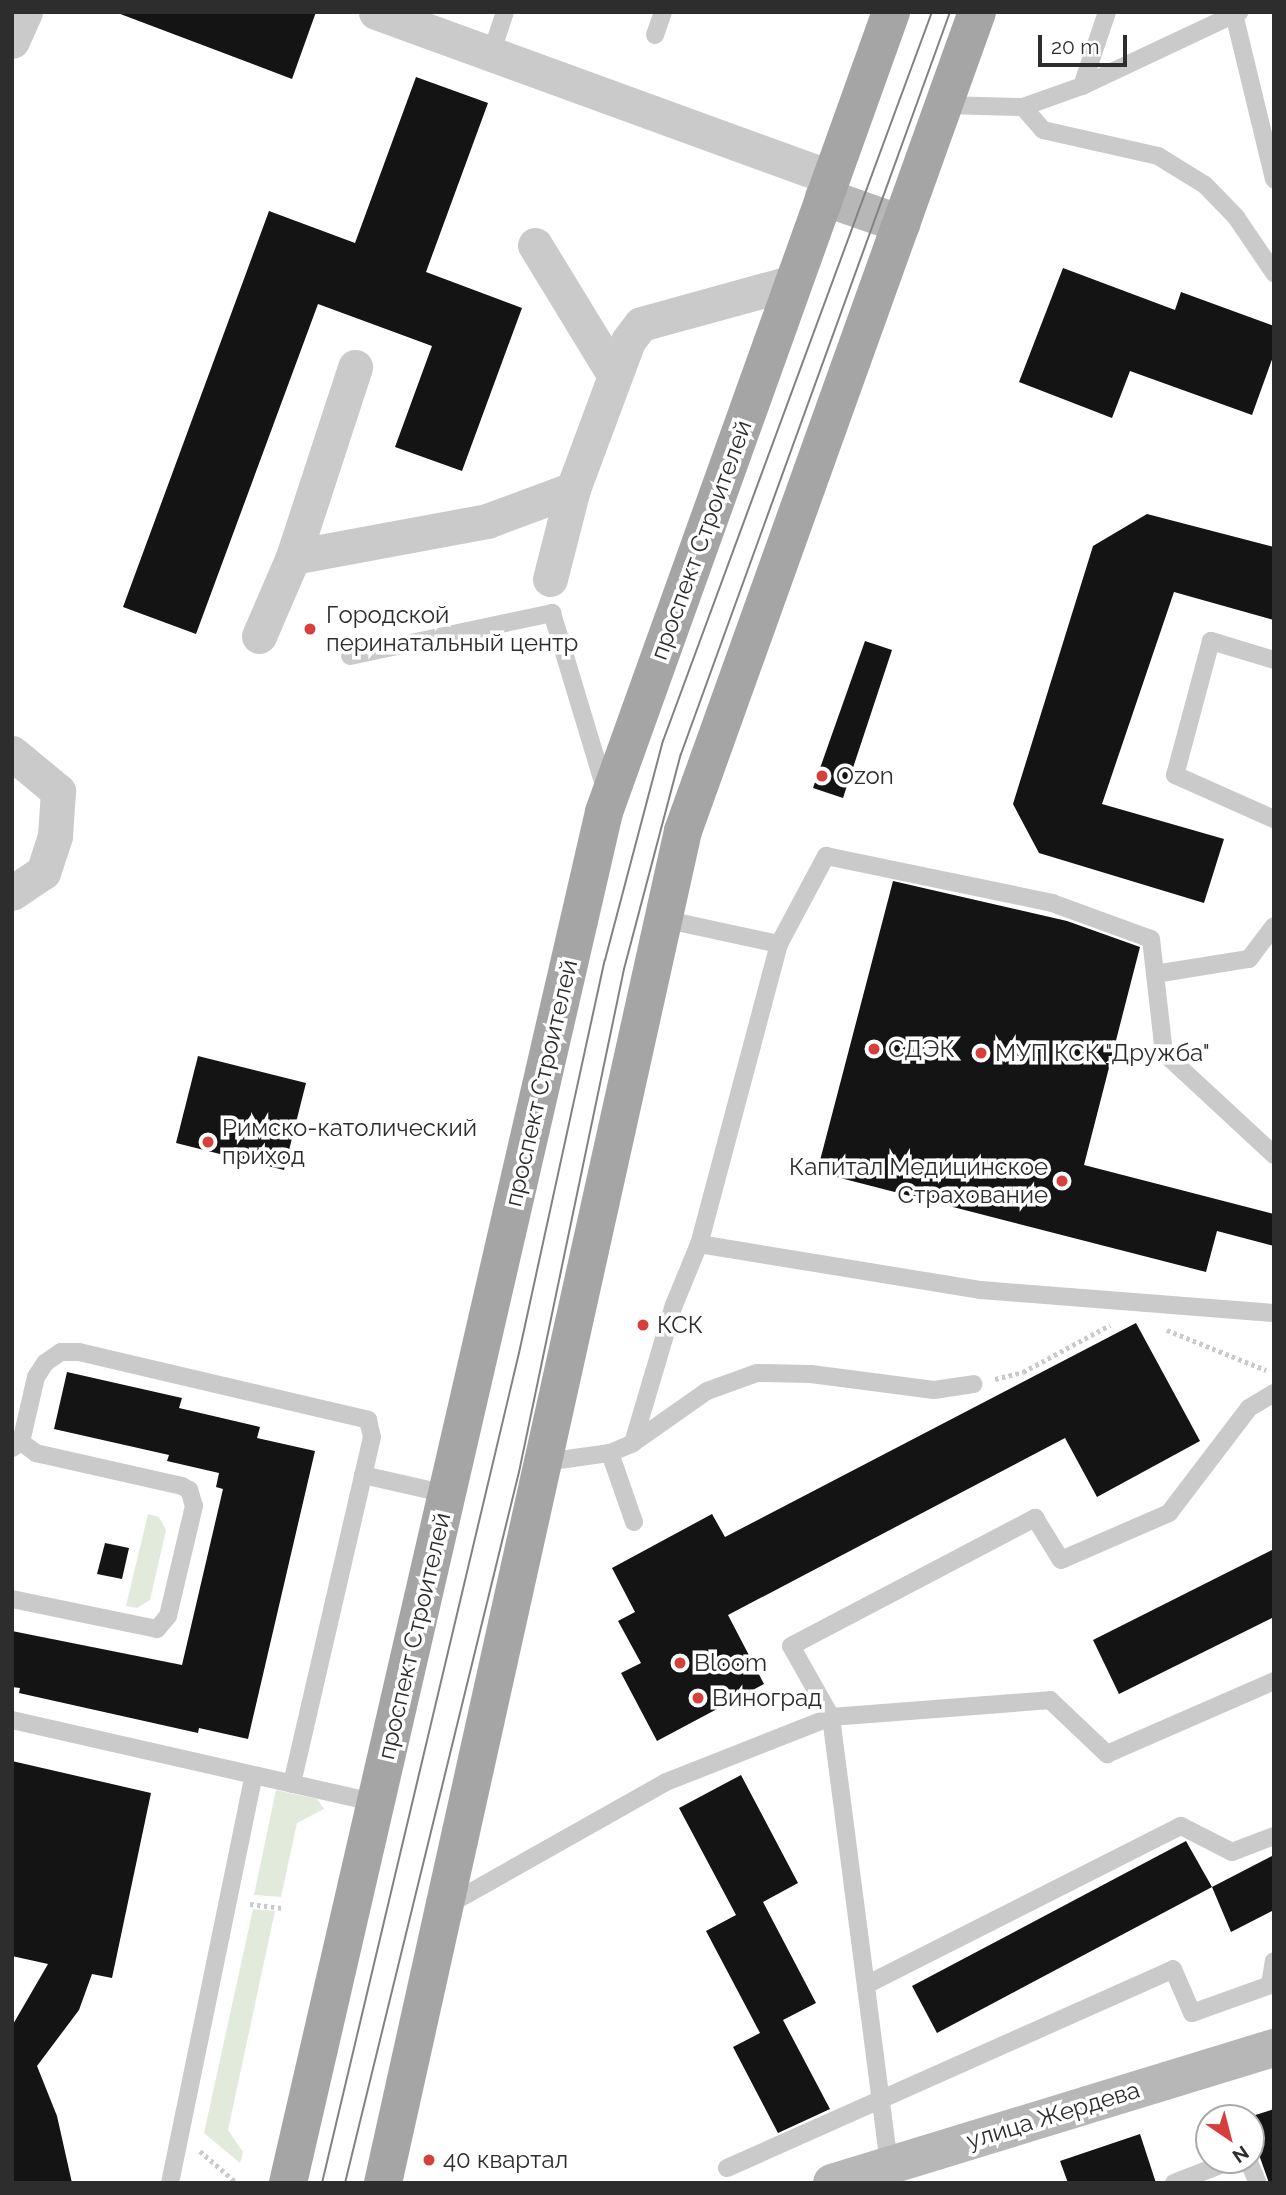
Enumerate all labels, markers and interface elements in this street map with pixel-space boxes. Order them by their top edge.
scale bar [1041,21,1130,65]
text: 20 m [1051,34,1099,59]
street label: проспект Строителей [644,416,758,664]
place label: Городской перинатальный центр [326,601,578,657]
marker: Городской перинатальный центр [300,619,320,639]
place label: Ozon [836,762,894,790]
marker: Ozon [814,768,830,784]
street label: проспект Строителей [499,957,583,1209]
place label: СДЭК [888,1035,955,1063]
place label: МУП КСК "Дружба" [995,1039,1211,1067]
marker: СДЭК [866,1041,882,1057]
marker: МУП КСК "Дружба" [973,1045,989,1061]
place label: Римско-католический приход [222,1114,477,1170]
marker: Римско-католический приход [200,1134,216,1150]
place label: Капитал Медицинское Страхование [789,1153,1048,1209]
marker: Капитал Медицинское Страхование [1054,1173,1070,1189]
place label: КСК [657,1311,703,1339]
marker: КСК [635,1317,651,1333]
street label: проспект Строителей [372,1510,456,1762]
place label: Bloom [694,1649,767,1677]
marker: Bloom [672,1655,688,1671]
place label: Виноград [712,1684,822,1712]
marker: Виноград [690,1690,706,1706]
street label: улица Жердева [963,2075,1143,2155]
north arrow [1195,2104,1265,2174]
text: N [1229,2141,1253,2168]
place label: 40 квартал [443,2146,568,2174]
marker: 40 квартал [421,2152,437,2168]

